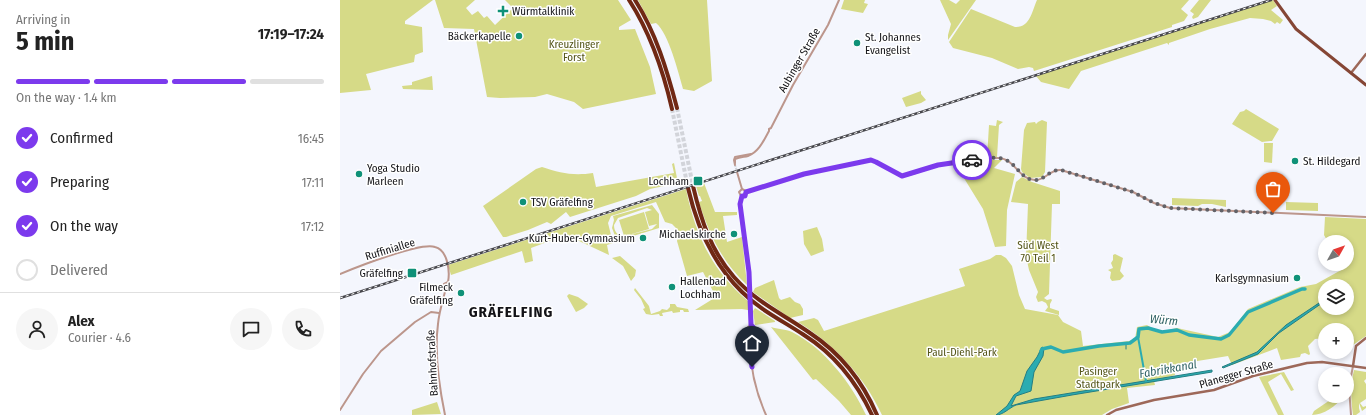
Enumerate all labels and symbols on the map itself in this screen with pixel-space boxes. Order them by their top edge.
marker: Würmtalklinik [497,5,509,17]
place label: Würmtalklinik [512,5,575,18]
street label: Aubinger Straße [776,26,823,95]
place label: Bäckerkapelle [448,30,511,43]
marker: Bäckerkapelle [514,31,524,41]
place label: St. Johannes Evangelist [865,31,921,57]
park label: Kreuzlinger Forst [549,38,599,64]
marker: St. Johannes Evangelist [852,38,862,48]
courier [952,140,992,180]
place label: St. Hildegard [1303,155,1360,168]
marker: St. Hildegard [1290,156,1300,166]
place label: Yoga Studio Marleen [367,162,420,188]
marker: Yoga Studio Marleen [354,169,364,179]
pin [1256,172,1290,213]
place label: Lochham [648,175,689,188]
marker: Lochham [692,175,704,187]
place label: TSV Gräfelfing [531,196,594,209]
marker: TSV Gräfelfing [518,197,528,207]
place label: Michaelskirche [659,228,726,241]
marker: Michaelskirche [729,229,739,239]
place label: Kurt-Huber-Gymnasium [529,232,635,245]
marker: Kurt-Huber-Gymnasium [638,233,648,243]
north arrow [1318,235,1354,271]
street label: Ruffiniallee [364,236,417,263]
park label: Süd West 70 Teil 1 [1017,239,1059,265]
place label: Gräfelfing [359,267,404,280]
marker: Gräfelfing [406,267,418,279]
place label: Karlsgymnasium [1215,272,1289,285]
marker: Karlsgymnasium [1292,273,1302,283]
place label: Hallenbad Lochham [680,275,726,301]
place label: Filmeck Gräfelfing [409,281,454,307]
marker: Hallenbad Lochham [667,282,677,292]
marker: Filmeck Gräfelfing [456,288,466,298]
district label: GRÄFELFING [469,303,553,321]
water label: Würm [1149,312,1179,328]
pin [735,326,769,367]
street label: Bahnhofstraße [424,329,441,396]
park label: Paul-Diehl-Park [927,346,998,359]
water label: Fabrikkanal [1138,357,1198,381]
street label: Planegger Straße [1198,358,1275,391]
park label: Pasinger Stadtpark [1076,365,1121,391]

